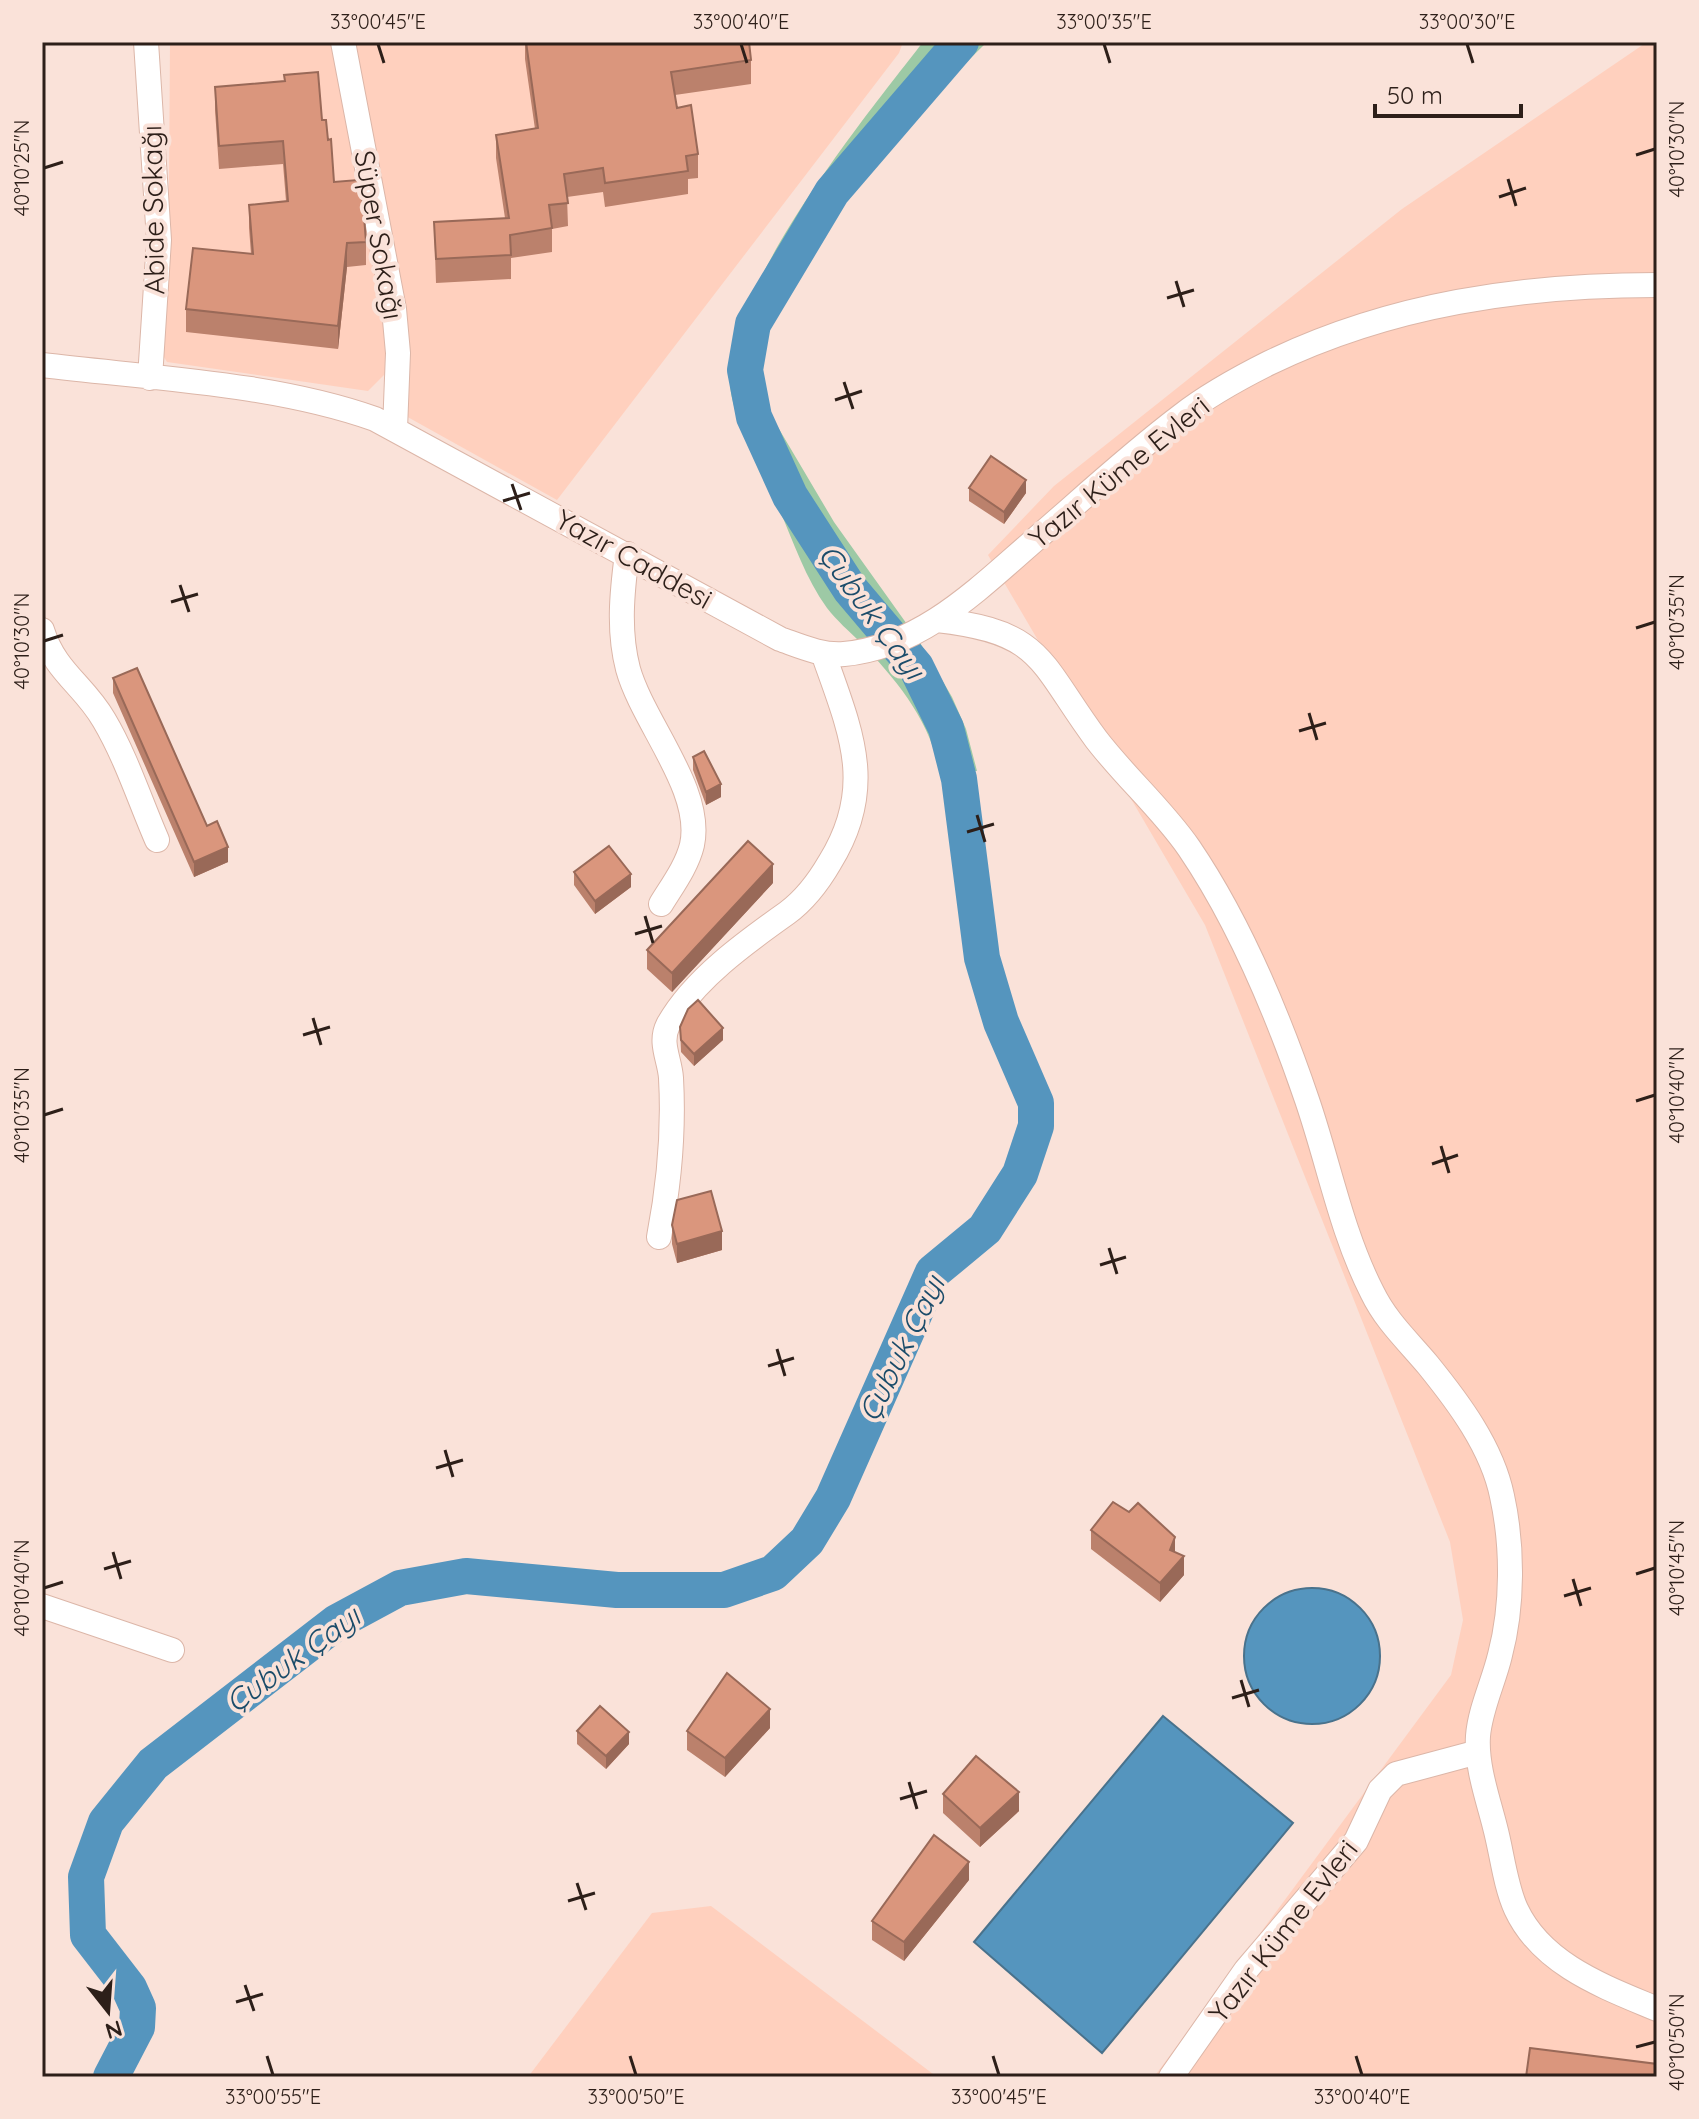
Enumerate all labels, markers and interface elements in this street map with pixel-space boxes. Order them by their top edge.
text: 33°00'45"E [330,9,426,34]
text: 33°00'40"E [693,9,789,34]
text: 33°00'35"E [1056,9,1152,34]
text: 33°00'30"E [1419,9,1515,34]
scale bar [1375,68,1521,118]
text: 50 m [1387,80,1443,110]
text: 40°10'30"N [1664,101,1689,197]
text: 40°10'25"N [9,120,34,216]
street label: Abide Sokağı [134,125,171,295]
street label: Süper Sokağı [347,148,412,322]
street label: Yazır Küme Evleri [1021,388,1216,555]
street label: Yazır Caddesi [550,501,719,616]
water label: Çubuk Çayı [810,537,934,688]
text: 40°10'35"N [1664,574,1689,670]
text: 40°10'30"N [9,593,34,689]
text: 40°10'40"N [1664,1047,1689,1143]
text: 40°10'35"N [9,1067,34,1163]
water label: Çubuk Çayı [850,1268,953,1428]
text: 40°10'45"N [1664,1520,1689,1616]
text: 40°10'40"N [9,1540,34,1636]
water label: Çubuk Çayı [218,1597,369,1721]
street label: Yazır Küme Evleri [1200,1832,1365,2029]
north arrow [68,1971,148,2051]
text: 40°10'50"N [1664,1993,1689,2091]
text: N [102,2014,126,2046]
text: 33°00'55"E [225,2084,321,2109]
text: 33°00'50"E [587,2084,685,2109]
text: 33°00'45"E [951,2084,1047,2109]
text: 33°00'40"E [1314,2084,1410,2109]

